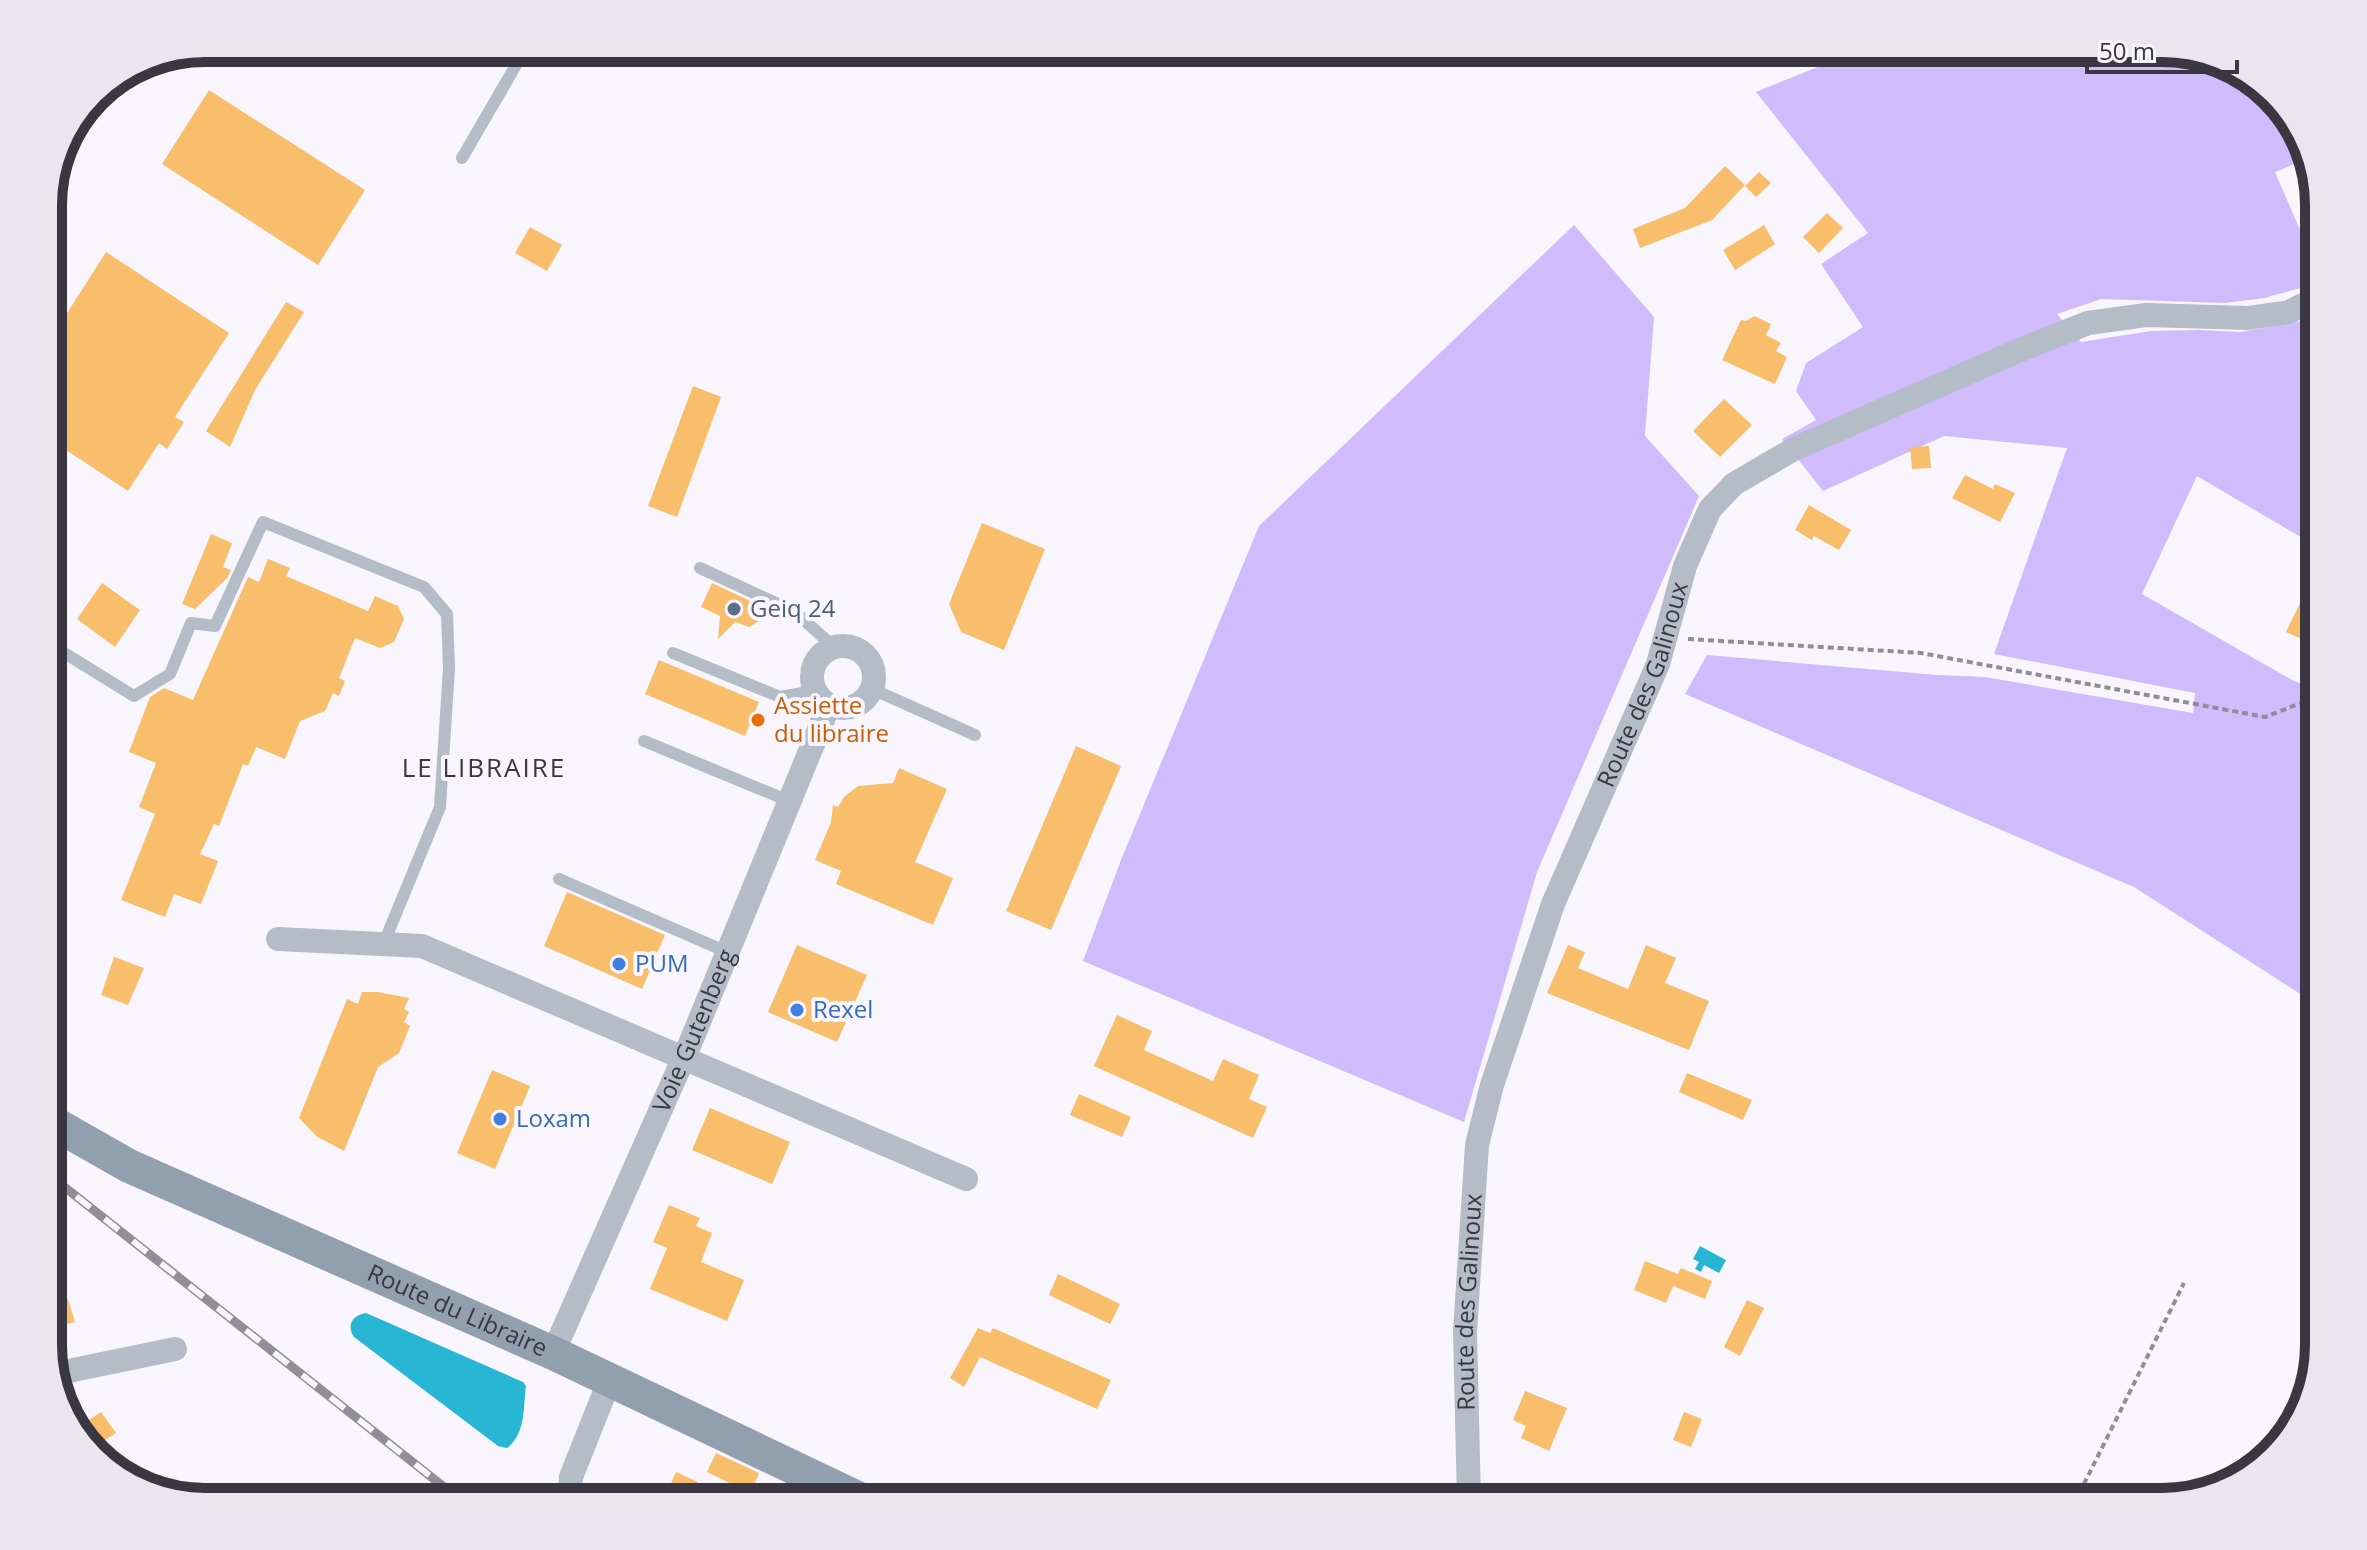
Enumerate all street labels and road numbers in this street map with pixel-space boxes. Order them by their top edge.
street label: Route des Galinoux [1588,577,1695,792]
street label: Voie Gutenberg [644,943,742,1117]
street label: Route des Galinoux [1447,1192,1489,1411]
street label: Route du Libraire [363,1255,553,1364]

